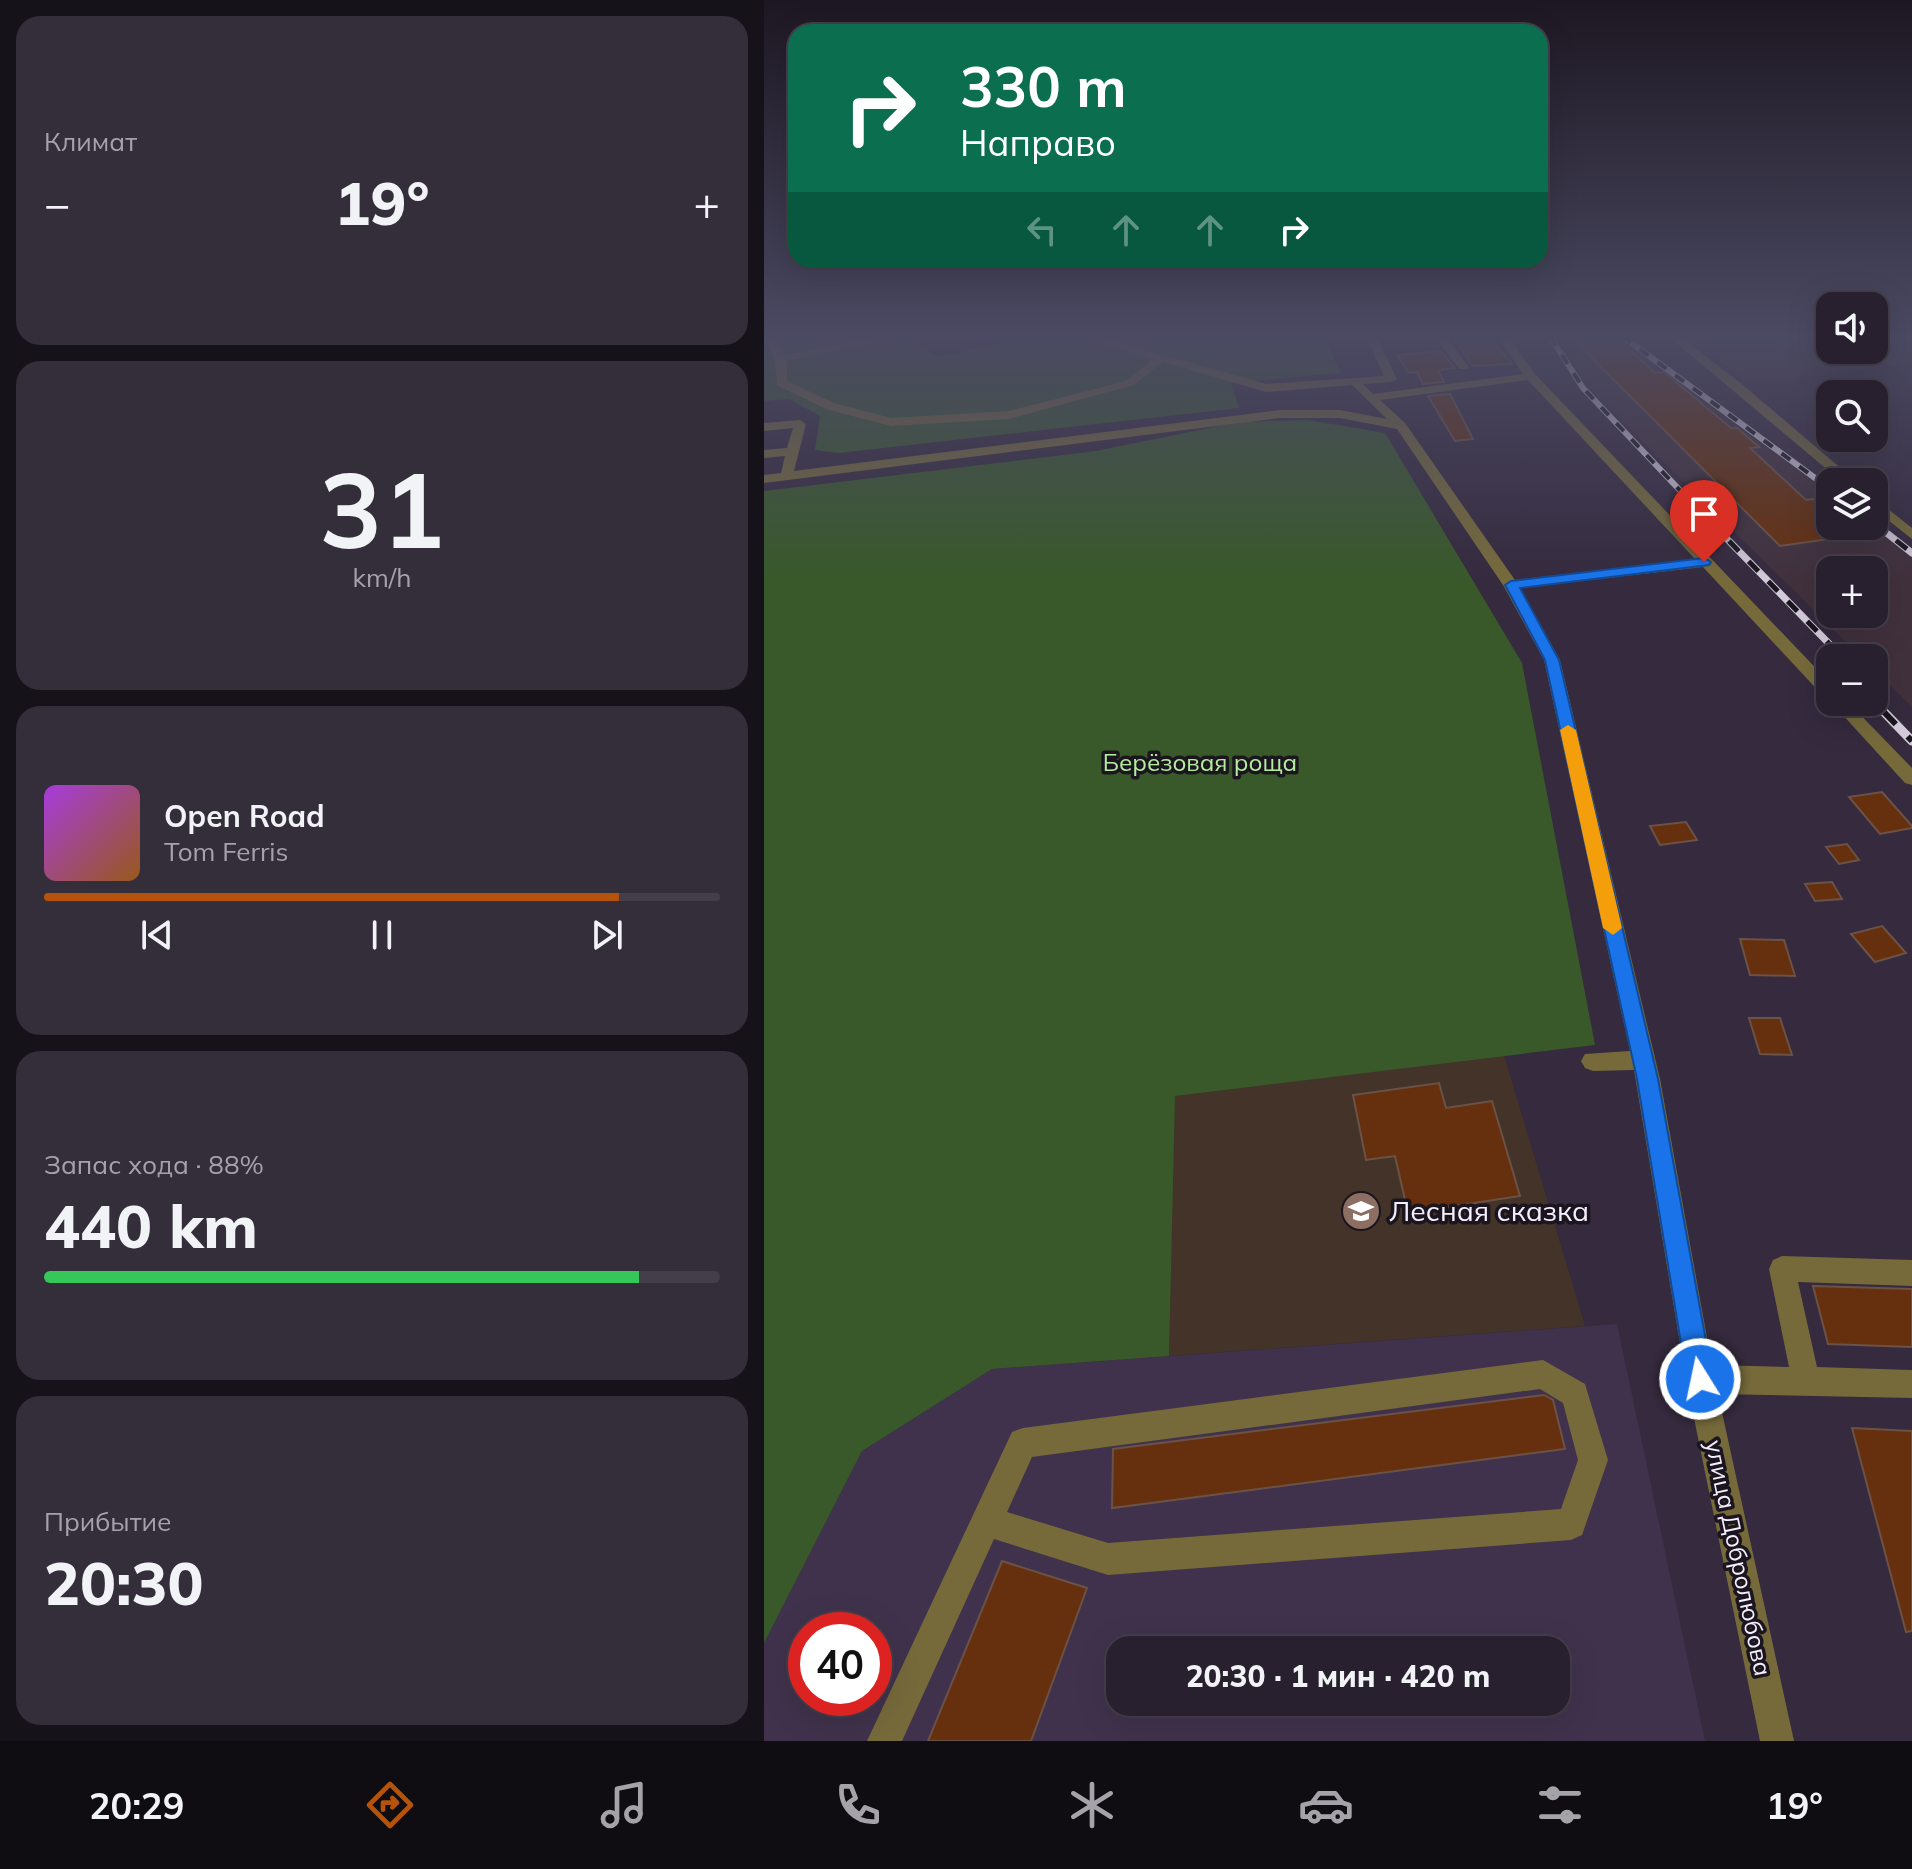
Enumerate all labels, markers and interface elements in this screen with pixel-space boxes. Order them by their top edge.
text: 330 m [960,51,1127,121]
icon: right [828,56,932,160]
text: Направо [960,120,1116,165]
text: Климат [44,125,137,158]
text: 19° [334,165,430,240]
text: − [44,176,70,231]
text: + [694,176,720,231]
icon: left [1020,208,1064,252]
icon: ahead [1104,208,1148,252]
icon: ahead [1188,208,1232,252]
icon: right [1272,208,1316,252]
map controls [1816,292,1888,716]
button: sound [1816,292,1888,364]
button: search [1816,380,1888,452]
text: 31 [320,443,444,574]
button: layers [1816,468,1888,540]
pin [1670,480,1738,562]
icon: arrive [1682,492,1726,536]
button: + [1816,556,1888,628]
text: km/h [353,561,411,594]
button: − [1816,644,1888,716]
park label: Берёзовая роща [1103,747,1297,777]
text: Open Road [164,797,325,835]
text: Tom Ferris [164,835,288,868]
icon: previous [135,913,179,957]
icon: pause [360,913,404,957]
icon: next [585,913,629,957]
text: Запас хода · 88% [44,1148,264,1181]
text: 440 km [44,1188,258,1263]
school or university icon: Лесная сказка [1340,1190,1382,1232]
place label: Лесная сказка [1389,1193,1589,1228]
position arrow [1658,1337,1742,1421]
street label: улица Добролюбова [1699,1437,1779,1679]
text: Прибытие [44,1505,171,1538]
text: 20:30 [44,1545,204,1620]
speed limit sign: 40 [788,1612,892,1716]
text: 20:30 · 1 мин · 420 m [1186,1657,1490,1695]
icon: directions [362,1777,418,1833]
icon: music [596,1777,652,1833]
icon: phone [830,1777,886,1833]
icon: climate [1064,1777,1120,1833]
icon: car [1298,1777,1354,1833]
icon: filters [1532,1777,1588,1833]
text: 20:29 [89,1783,184,1828]
text: 19° [1766,1783,1823,1828]

